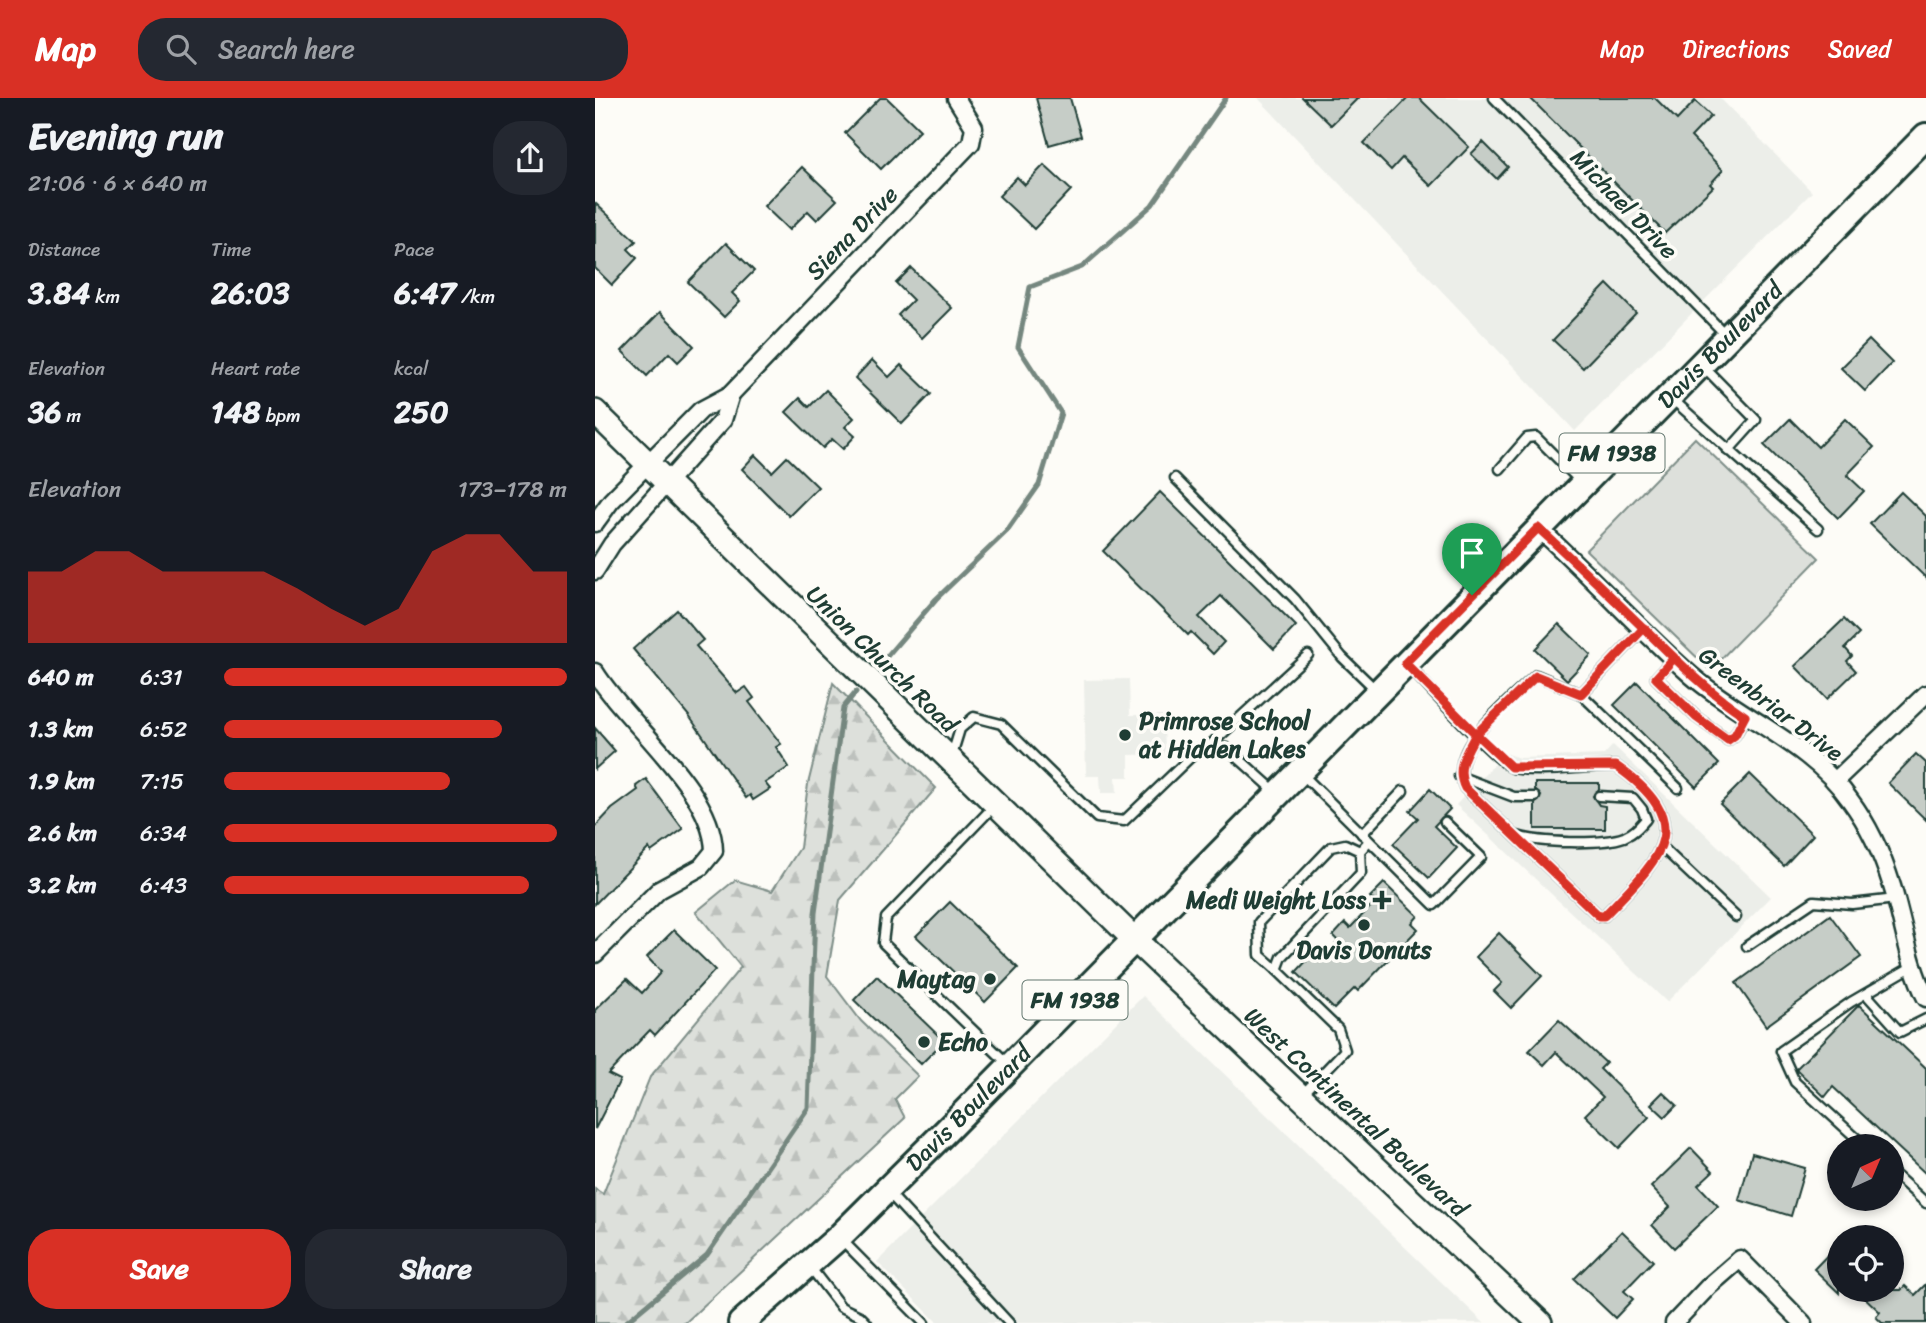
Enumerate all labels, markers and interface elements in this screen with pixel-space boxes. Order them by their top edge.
search box [138,18,628,81]
text: Map [35,20,96,78]
text: Search here [218,26,355,72]
text: Map [1600,28,1644,70]
text: Directions [1682,28,1790,70]
text: Saved [1828,28,1891,70]
icon: search [162,30,200,68]
text: Evening run [28,103,224,170]
button: share [493,121,567,195]
street label: Michael Drive [1560,138,1688,270]
text: 21:06 · 6 × 640 m [28,163,207,204]
street label: Siena Drive [795,175,909,291]
text: Distance [28,233,100,266]
text: Time [211,233,251,266]
text: Pace [394,233,434,266]
text: 3.84 [28,266,90,320]
text: 26:03 [211,266,290,320]
text: 6:47 [394,266,456,320]
street label: Davis Boulevard [1647,270,1794,419]
text: km [90,280,120,313]
text: /km [456,280,495,313]
text: Elevation [28,352,105,385]
text: Heart rate [211,352,300,385]
text: kcal [394,352,429,385]
text: 36 [28,385,62,439]
text: 148 [211,385,261,439]
text: 250 [394,385,449,439]
text: m [62,399,81,432]
text: bpm [261,399,301,432]
road number: FM 1938 [1559,434,1665,472]
text: Elevation [28,469,121,510]
text: 173–178 m [458,469,567,510]
pin [1442,523,1502,595]
icon: arrive [1453,534,1491,572]
street label: Union Church Road [796,575,970,745]
street label: Greenbriar Drive [1689,635,1853,773]
text: 640 m [28,657,94,698]
text: 6:31 [140,657,183,698]
place label: Primrose School at Hidden Lakes [1138,700,1311,770]
text: 1.3 km [28,709,93,750]
text: 6:52 [140,709,187,750]
marker: Primrose School at Hidden Lakes [1117,727,1133,743]
text: 1.9 km [28,761,95,802]
text: 7:15 [140,761,184,802]
text: 2.6 km [28,813,97,854]
text: 6:34 [140,813,187,854]
text: 3.2 km [28,865,97,906]
text: 6:43 [140,865,187,906]
place label: Medi Weight Loss [1185,879,1367,921]
marker: Medi Weight Loss [1372,890,1392,910]
marker: Davis Donuts [1356,917,1372,933]
place label: Davis Donuts [1296,929,1433,971]
place label: Maytag [896,958,976,1000]
marker: Maytag [982,971,998,987]
road number: FM 1938 [1023,980,1127,1020]
street label: West Continental Boulevard [1234,996,1479,1229]
place label: Echo [938,1021,989,1063]
street label: Davis Boulevard [895,1033,1043,1182]
marker: Echo [916,1034,932,1050]
north arrow [1827,1134,1904,1211]
map controls [1827,1134,1904,1302]
button: locate [1827,1225,1904,1302]
button: Save [28,1229,291,1309]
button: Share [305,1229,567,1309]

